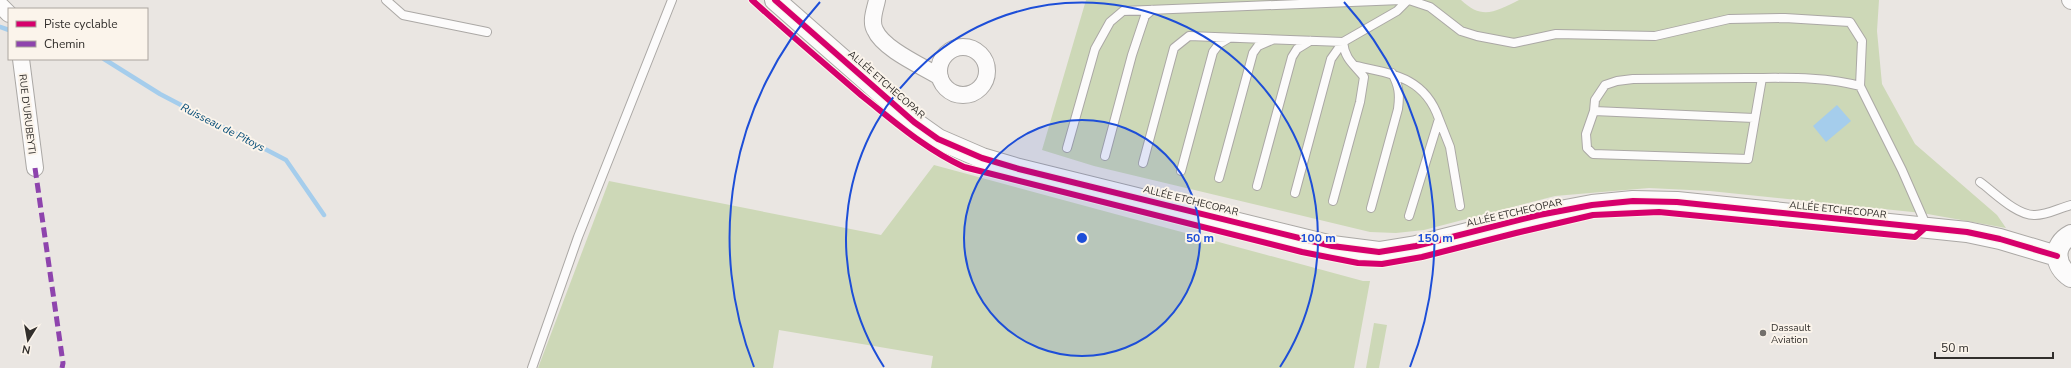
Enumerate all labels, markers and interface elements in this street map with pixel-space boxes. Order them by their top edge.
legend [8,8,148,60]
text: Piste cyclable [44,16,118,32]
text: Chemin [44,36,85,52]
street label: ALLÉE ETCHECOPAR [845,47,928,122]
street label: RUE D'URUBEYTI [15,73,39,155]
water label: Ruisseau de Pitoys [178,100,267,155]
street label: ALLÉE ETCHECOPAR [1142,182,1240,220]
street label: ALLÉE ETCHECOPAR [1465,195,1564,231]
street label: ALLÉE ETCHECOPAR [1789,198,1887,222]
text: 50 m [1186,230,1214,246]
text: 100 m [1300,230,1336,246]
text: 150 m [1417,230,1453,246]
centre of rings [1075,231,1089,245]
north arrow [8,320,48,360]
place label: Dassault Aviation [1771,321,1811,347]
marker: Dassault Aviation [1758,328,1768,338]
scale bar [1935,334,2053,360]
text: 50 m [1941,340,1969,356]
text: N [21,341,32,357]

